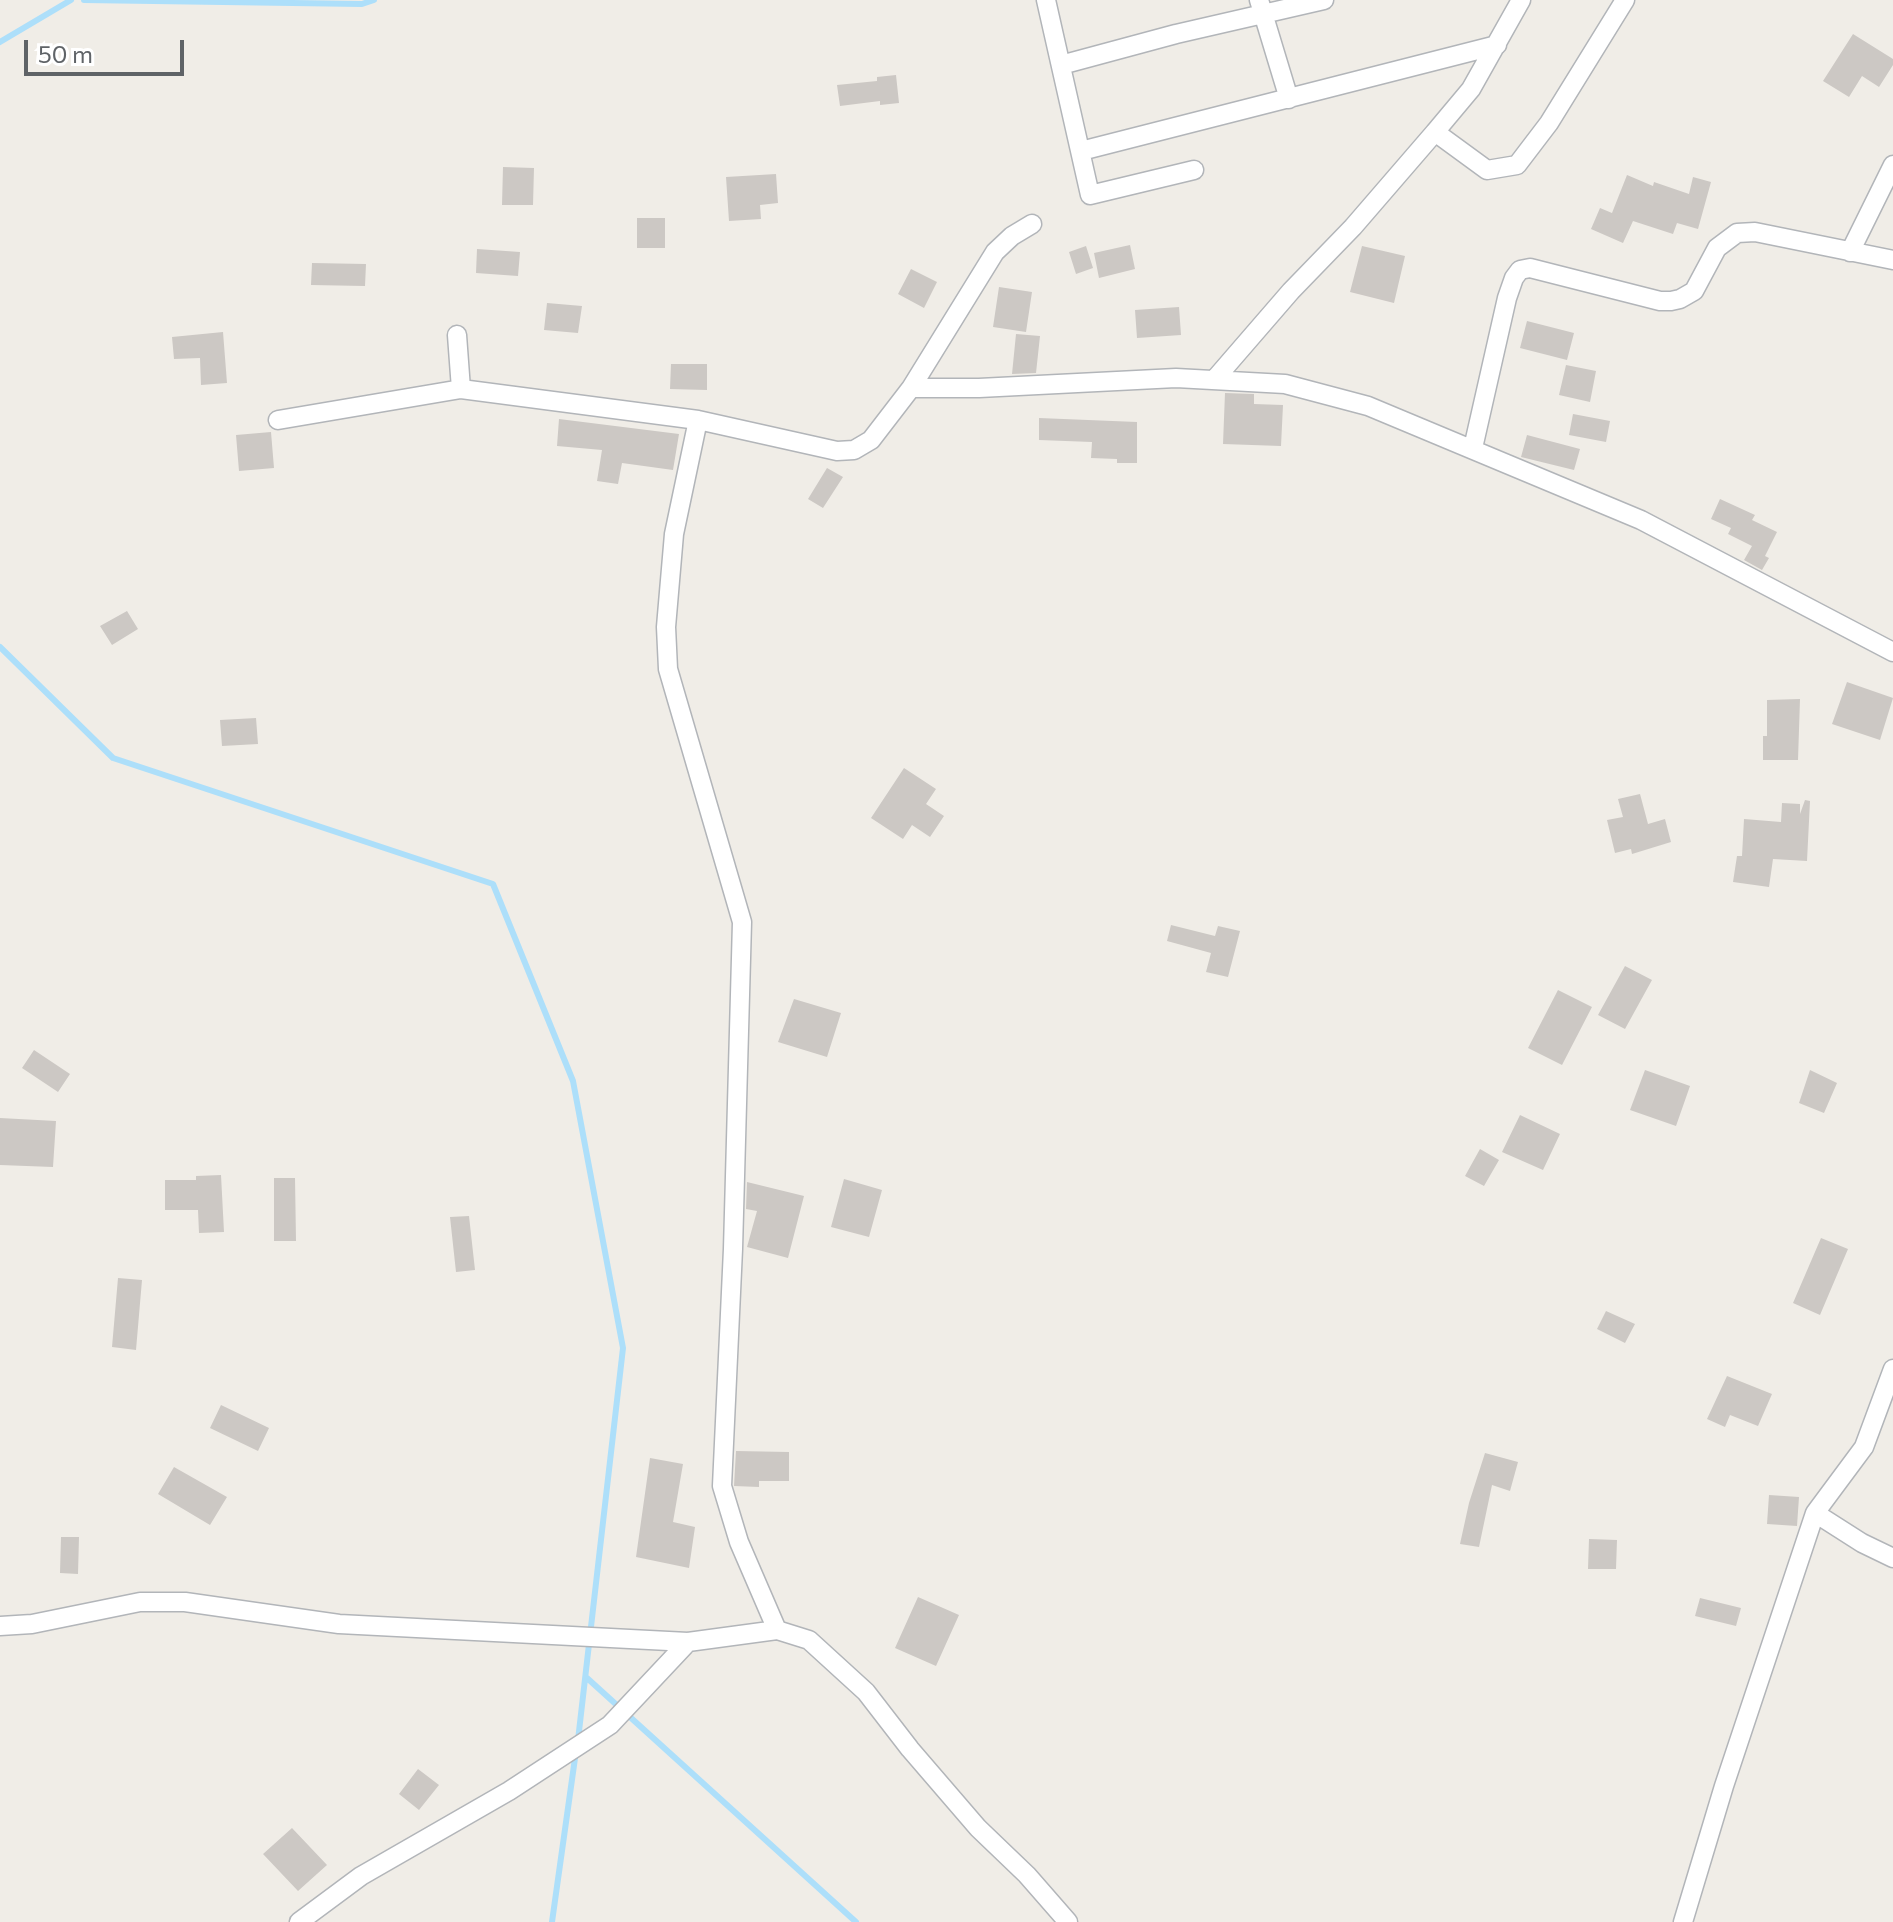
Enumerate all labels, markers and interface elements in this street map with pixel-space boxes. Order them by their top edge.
scale bar [28,24,188,74]
text: 50 m [38,39,93,68]

